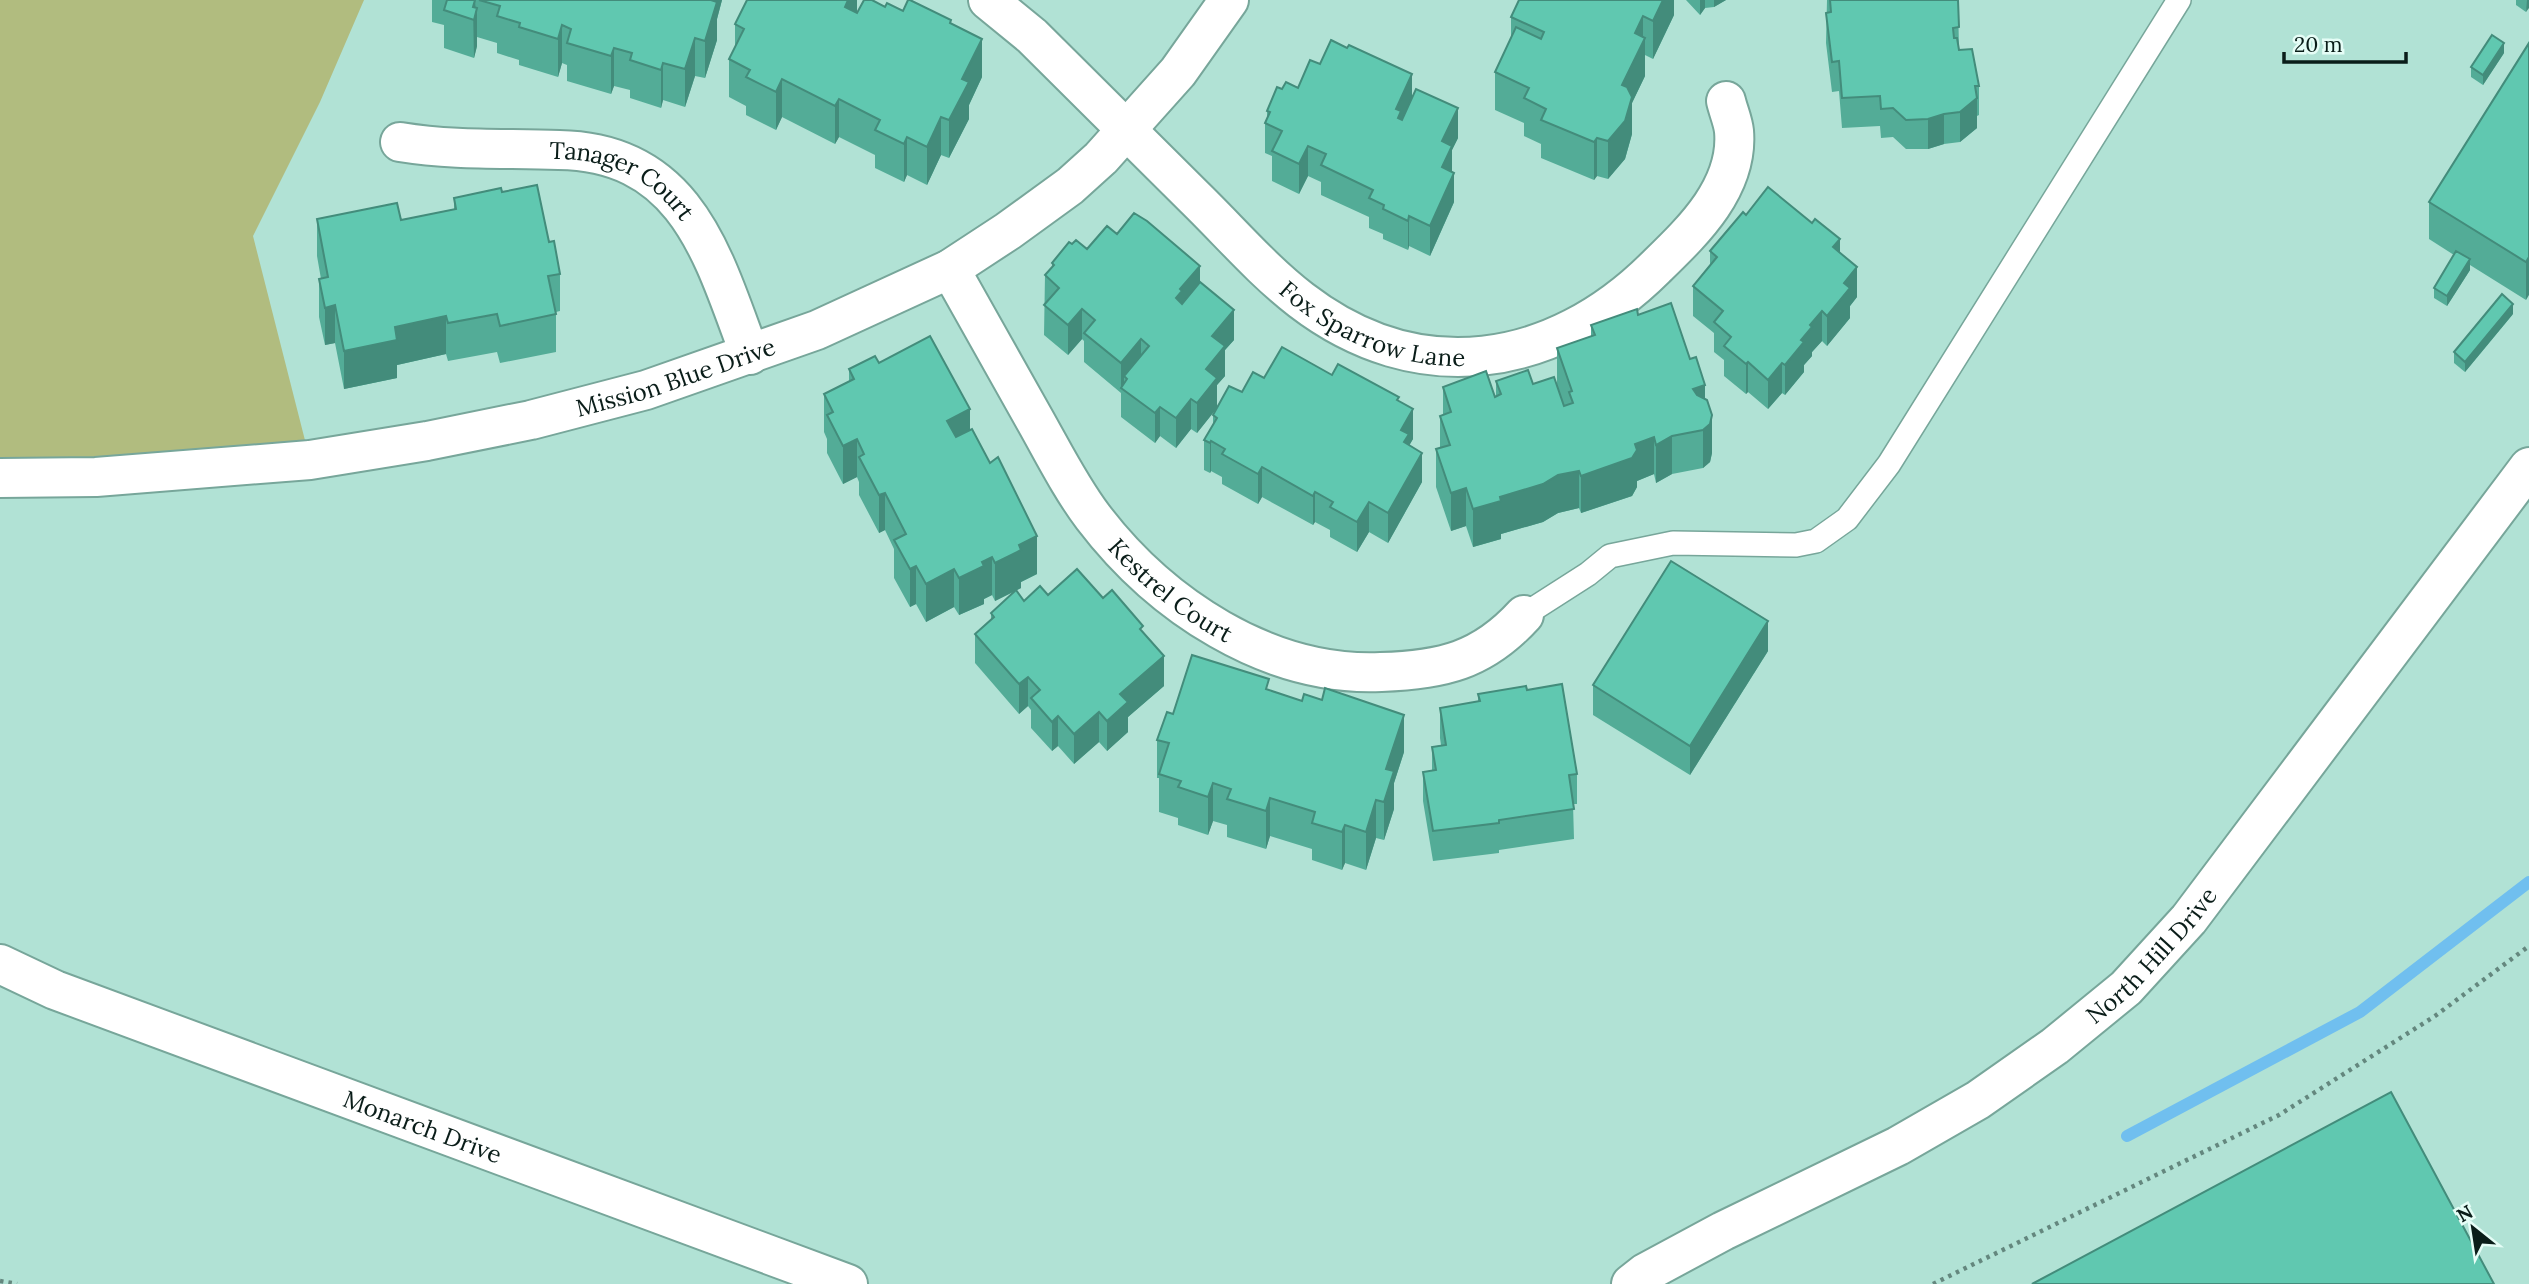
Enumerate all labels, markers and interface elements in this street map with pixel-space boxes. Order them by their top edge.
scale bar [2284,21,2406,65]
text: 20 m [2294,31,2343,58]
street label: Tanager Court [549,134,702,227]
street label: Fox Sparrow Lane [1273,274,1465,373]
street label: Mission Blue Drive [572,330,779,423]
street label: Kestrel Court [1102,532,1239,649]
street label: North Hill Drive [2079,881,2223,1030]
street label: Monarch Drive [339,1083,506,1170]
north arrow [2438,1193,2508,1263]
text: N [2452,1199,2477,1227]

